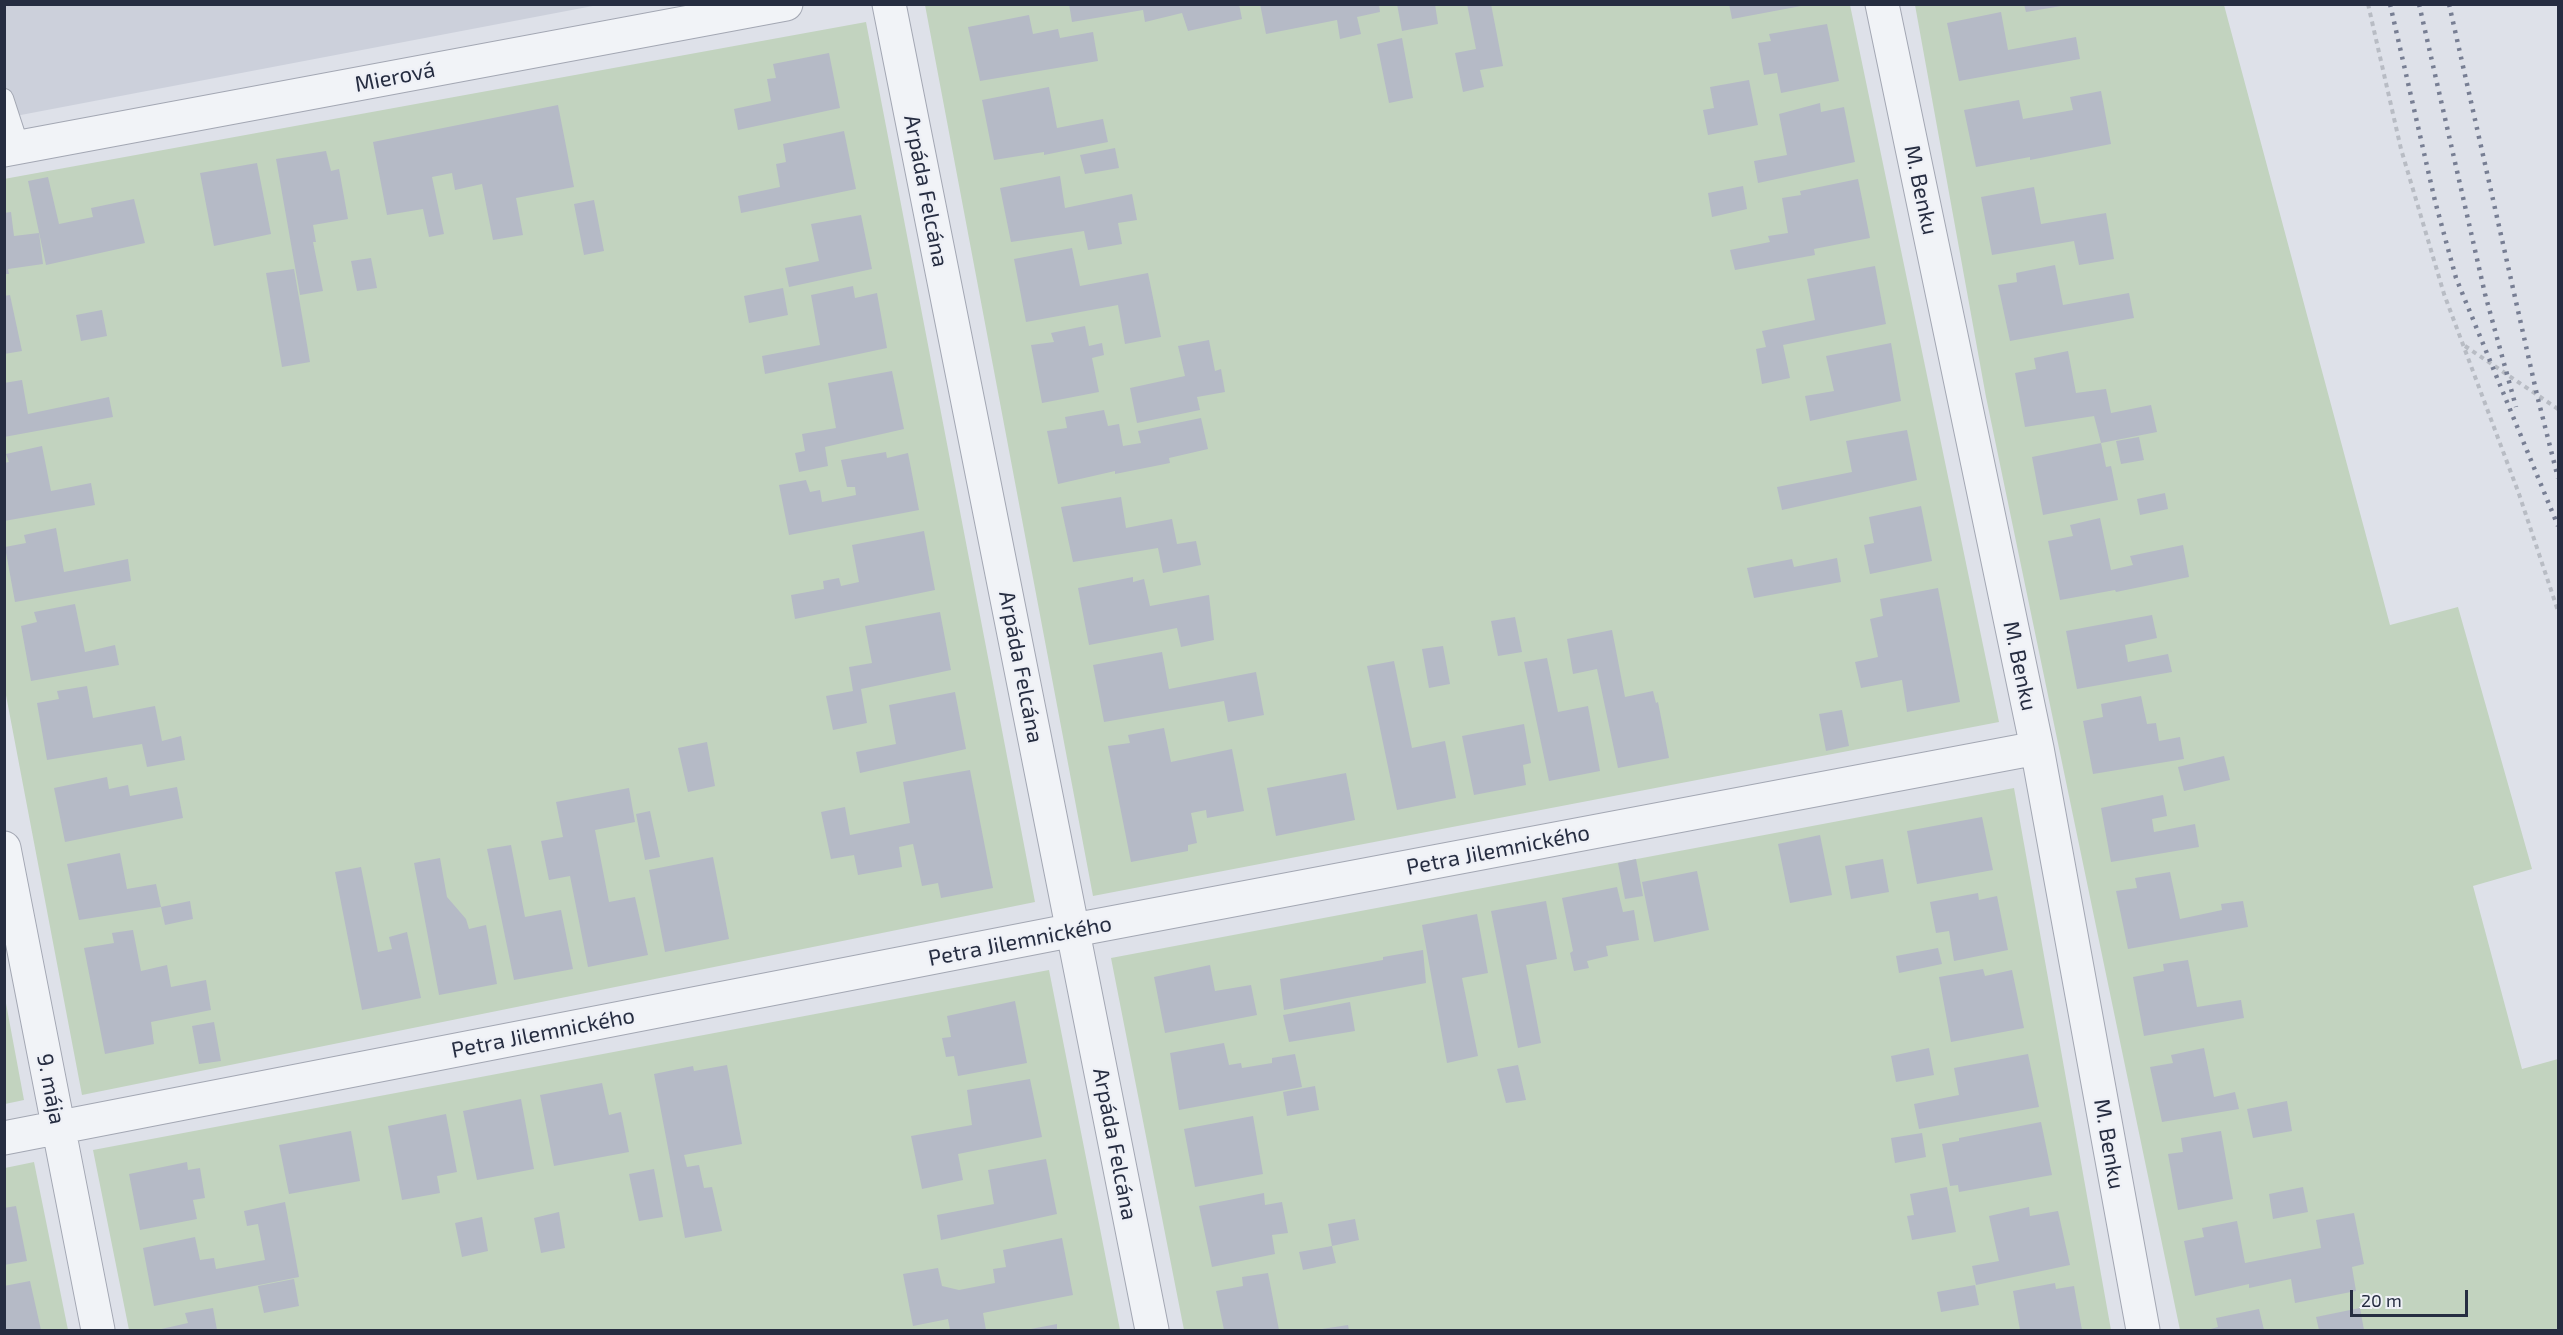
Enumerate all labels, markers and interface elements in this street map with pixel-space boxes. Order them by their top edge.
street label: Mierová [353,56,437,98]
street label: Arpáda Felcána [898,113,954,269]
street label: M. Benku [1899,143,1943,237]
street label: Arpáda Felcána [993,589,1049,745]
street label: M. Benku [1998,619,2042,713]
street label: Petra Jilemnického [1404,819,1592,881]
street label: Petra Jilemnického [926,910,1114,972]
street label: Petra Jilemnického [449,1002,637,1064]
street label: 9. mája [31,1051,71,1127]
street label: Arpáda Felcána [1087,1066,1143,1222]
street label: M. Benku [2088,1097,2130,1191]
scale bar [2353,1278,2472,1316]
text: 20 m [2361,1289,2402,1311]

